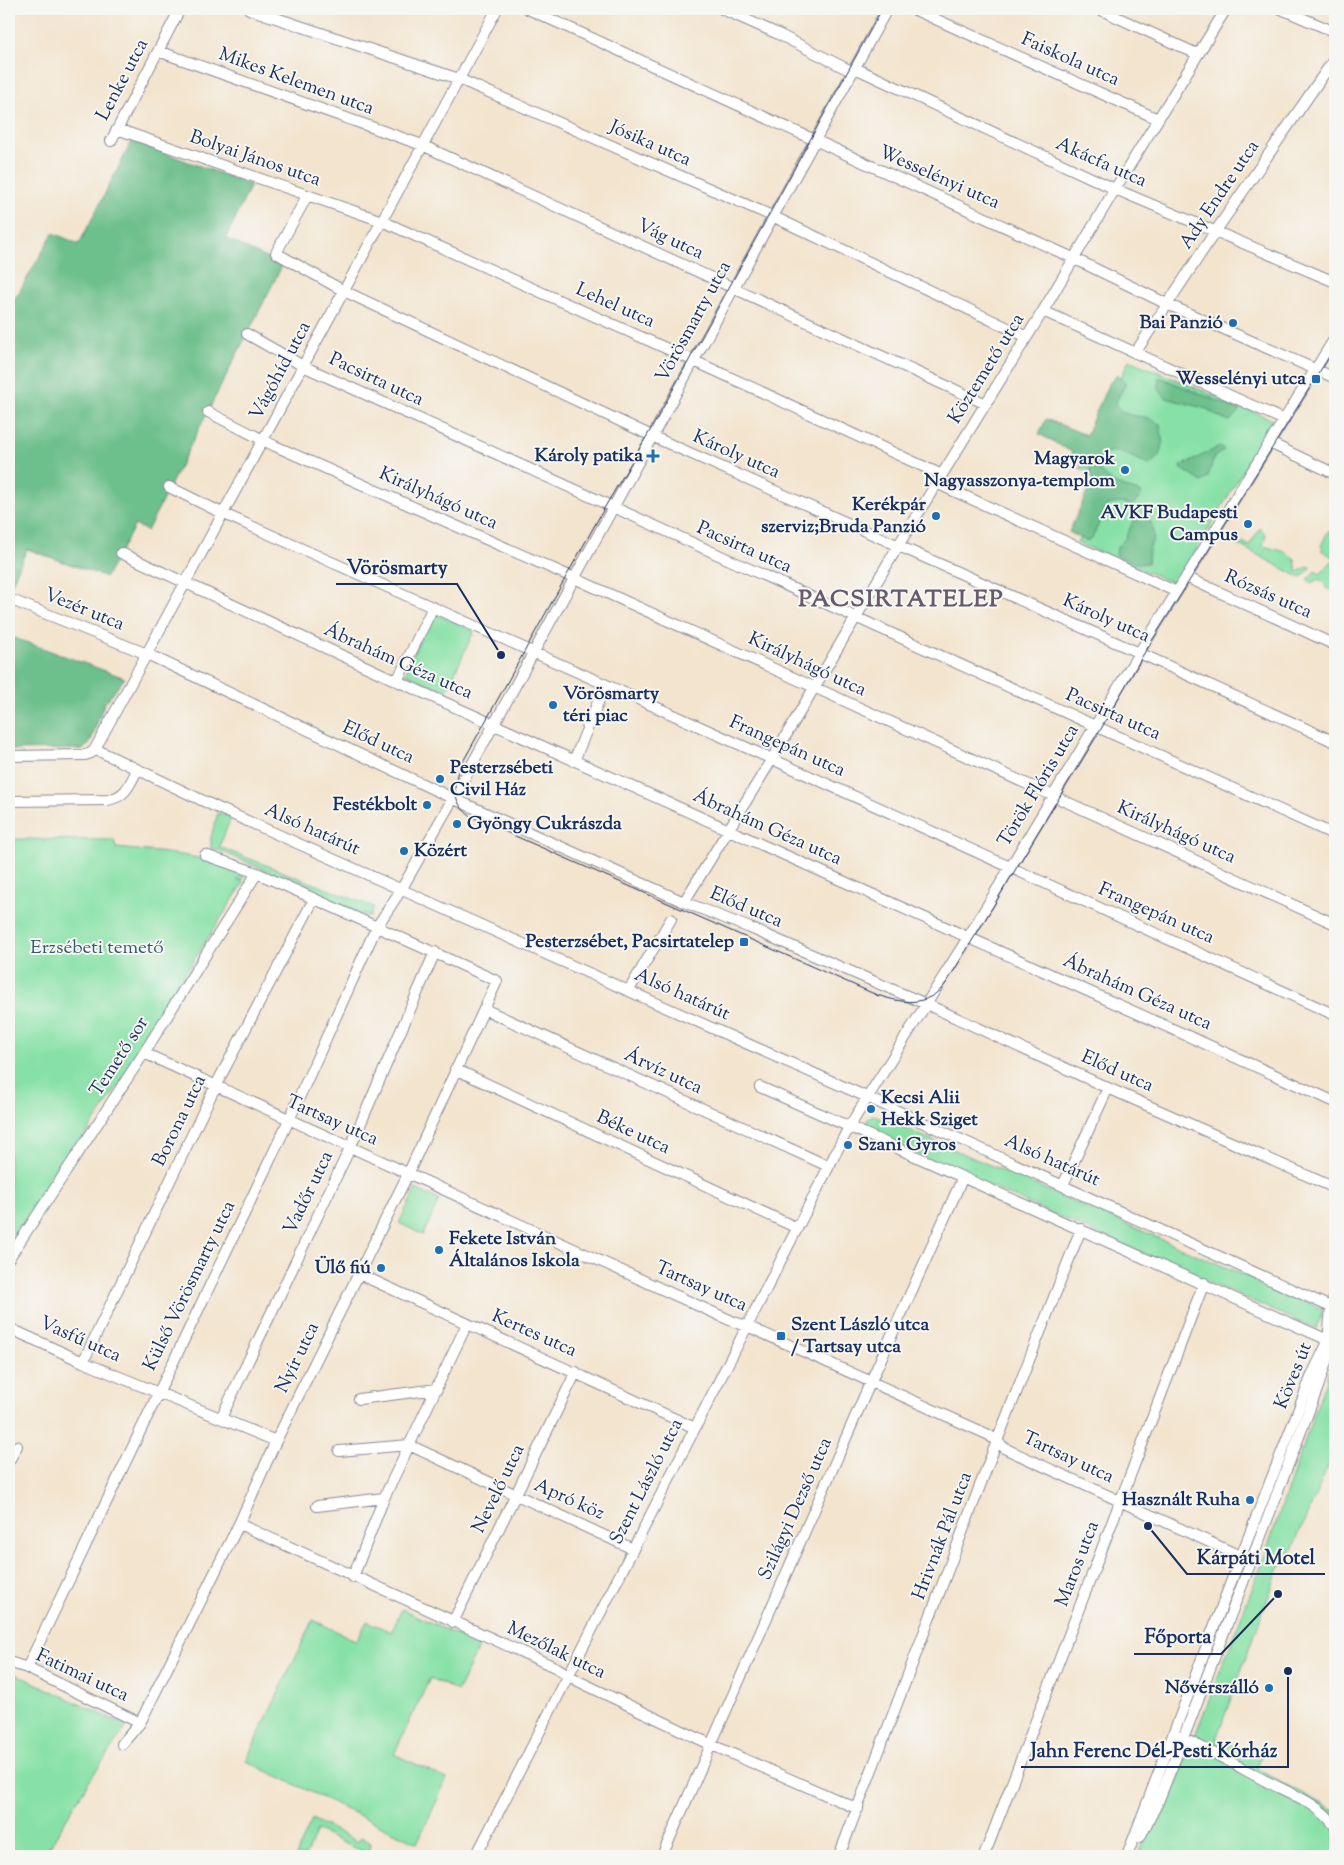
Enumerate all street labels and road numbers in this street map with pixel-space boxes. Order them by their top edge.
street label: Faiskola utca [1017,26,1124,94]
street label: Lenke utca [90,34,156,126]
street label: Mikes Kelemen utca [215,41,378,123]
street label: Jósika utca [604,114,695,174]
street label: Bolyai János utca [186,124,324,194]
street label: Akácfa utca [1051,131,1151,195]
street label: Ady Endre utca [1173,135,1267,255]
street label: Wesselényi utca [874,139,1004,217]
street label: Vág utca [632,213,708,267]
street label: Vörösmarty utca [649,256,739,388]
street label: Lehel utca [571,277,659,336]
street label: Köztemető utca [942,308,1032,430]
street label: Vágóhíd utca [244,317,318,425]
street label: Pacsirta utca [324,346,428,414]
street label: Károly utca [688,424,784,486]
street label: Királyhágó utca [374,461,502,537]
street label: Pacsirta utca [692,515,796,581]
street label: Rózsás utca [1220,564,1316,626]
street label: Vezér utca [40,582,128,638]
street label: Károly utca [1058,588,1154,650]
street label: Ábrahám Géza utca [319,617,477,707]
street label: Királyhágó utca [744,626,871,704]
street label: Pacsirta utca [1061,682,1165,748]
street label: Frangepán utca [725,709,850,785]
street label: Előd utca [338,715,419,772]
street label: Török Flóris utca [992,719,1086,852]
street label: Ábrahám Géza utca [688,783,846,873]
street label: Királyhágó utca [1112,795,1240,871]
street label: Alsó határút [260,797,364,863]
street label: Frangepán utca [1094,876,1219,952]
street label: Előd utca [705,881,787,935]
street label: Ábrahám Géza utca [1058,948,1216,1038]
street label: Alsó határút [630,962,734,1028]
street label: Temető sor [84,1012,156,1102]
street label: Árvíz utca [619,1042,707,1102]
street label: Előd utca [1077,1044,1158,1100]
street label: Borona utca [146,1071,214,1171]
street label: Tartsay utca [282,1089,383,1153]
street label: Béke utca [592,1104,674,1162]
street label: Alsó határút [1000,1128,1104,1194]
street label: Vadőr utca [277,1147,341,1239]
street label: Külső Vörösmarty utca [137,1196,243,1376]
street label: Tartsay utca [651,1255,752,1319]
street label: Kertes utca [487,1303,581,1365]
street label: Vasfű utca [35,1310,125,1370]
street label: Nyír utca [269,1318,327,1398]
street label: Köves út [1268,1338,1320,1413]
street label: Szent László utca [604,1414,690,1550]
street label: Tartsay utca [1018,1425,1118,1491]
street label: Szilágyi Dezső utca [752,1433,840,1585]
street label: Nevelő utca [466,1440,532,1538]
street label: Hrivnák Pál utca [906,1468,980,1604]
street label: Apró köz [529,1472,609,1528]
street label: Maros utca [1049,1517,1107,1611]
street label: Mezőlak utca [502,1615,610,1687]
street label: Fatimai utca [31,1643,133,1709]

